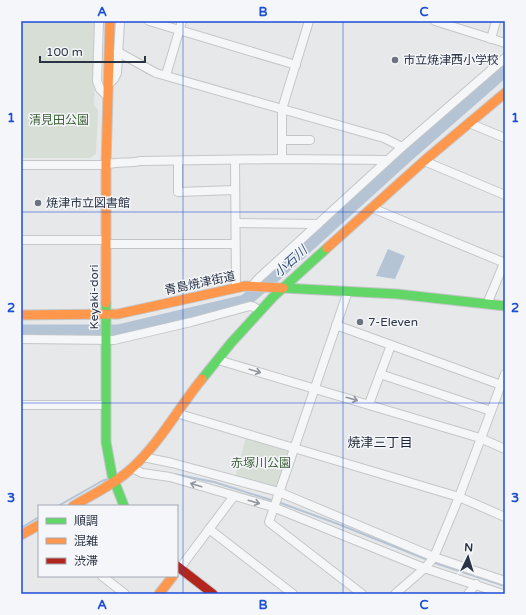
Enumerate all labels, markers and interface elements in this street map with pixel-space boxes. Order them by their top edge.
text: A [97,4,107,20]
text: B [258,4,268,20]
text: C [419,4,429,20]
scale bar [40,38,145,64]
text: 100 m [46,45,83,59]
place label: 市立焼津西小学校 [403,53,499,67]
marker: 市立焼津西小学校 [390,55,400,65]
text: 1 [7,110,15,126]
text: 1 [511,110,519,126]
park label: 清見田公園 [29,113,89,127]
place label: 焼津市立図書館 [46,196,130,210]
marker: 焼津市立図書館 [33,198,43,208]
water label: 小石川 [271,241,312,281]
street label: Keyaki-dori [87,265,101,329]
street label: 青島焼津街道 [163,269,237,297]
text: 2 [7,300,15,316]
text: 2 [511,300,519,316]
place label: 7-Eleven [368,315,418,329]
marker: 7-Eleven [355,317,365,327]
one-way arrow [248,368,261,375]
one-way arrow [345,396,358,403]
district label: 焼津三丁目 [347,435,413,451]
park label: 赤塚川公園 [231,456,291,470]
one-way arrow [190,481,203,488]
text: 3 [7,490,15,506]
text: 3 [511,490,519,506]
one-way arrow [247,498,260,506]
legend [38,505,178,577]
text: 順調 [74,514,98,528]
text: 混雑 [74,534,98,548]
north arrow [448,537,488,577]
text: N [464,541,474,554]
text: 渋滞 [74,554,98,568]
text: A [97,597,107,613]
text: B [258,597,268,613]
text: C [419,597,429,613]

